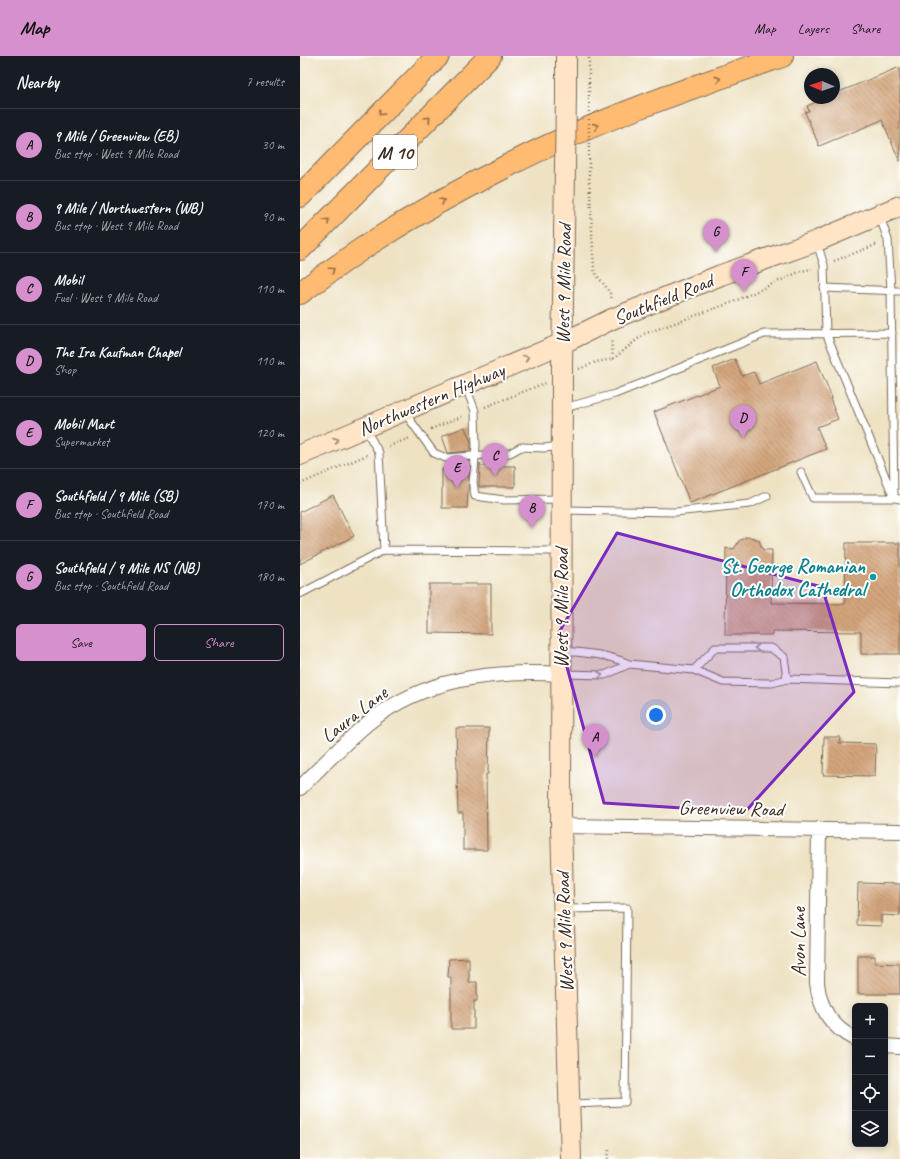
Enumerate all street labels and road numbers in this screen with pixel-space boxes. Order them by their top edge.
road number: M 10 [373,135,417,169]
street label: West 9 Mile Road [550,221,577,344]
street label: Southfield Road [610,267,719,331]
street label: Northwestern Highway [354,357,510,442]
street label: West 9 Mile Road [549,545,574,668]
street label: Laura Lane [316,680,394,748]
street label: Greenview Road [678,795,787,822]
street label: West 9 Mile Road [550,868,579,992]
street label: Avon Lane [786,906,811,977]

